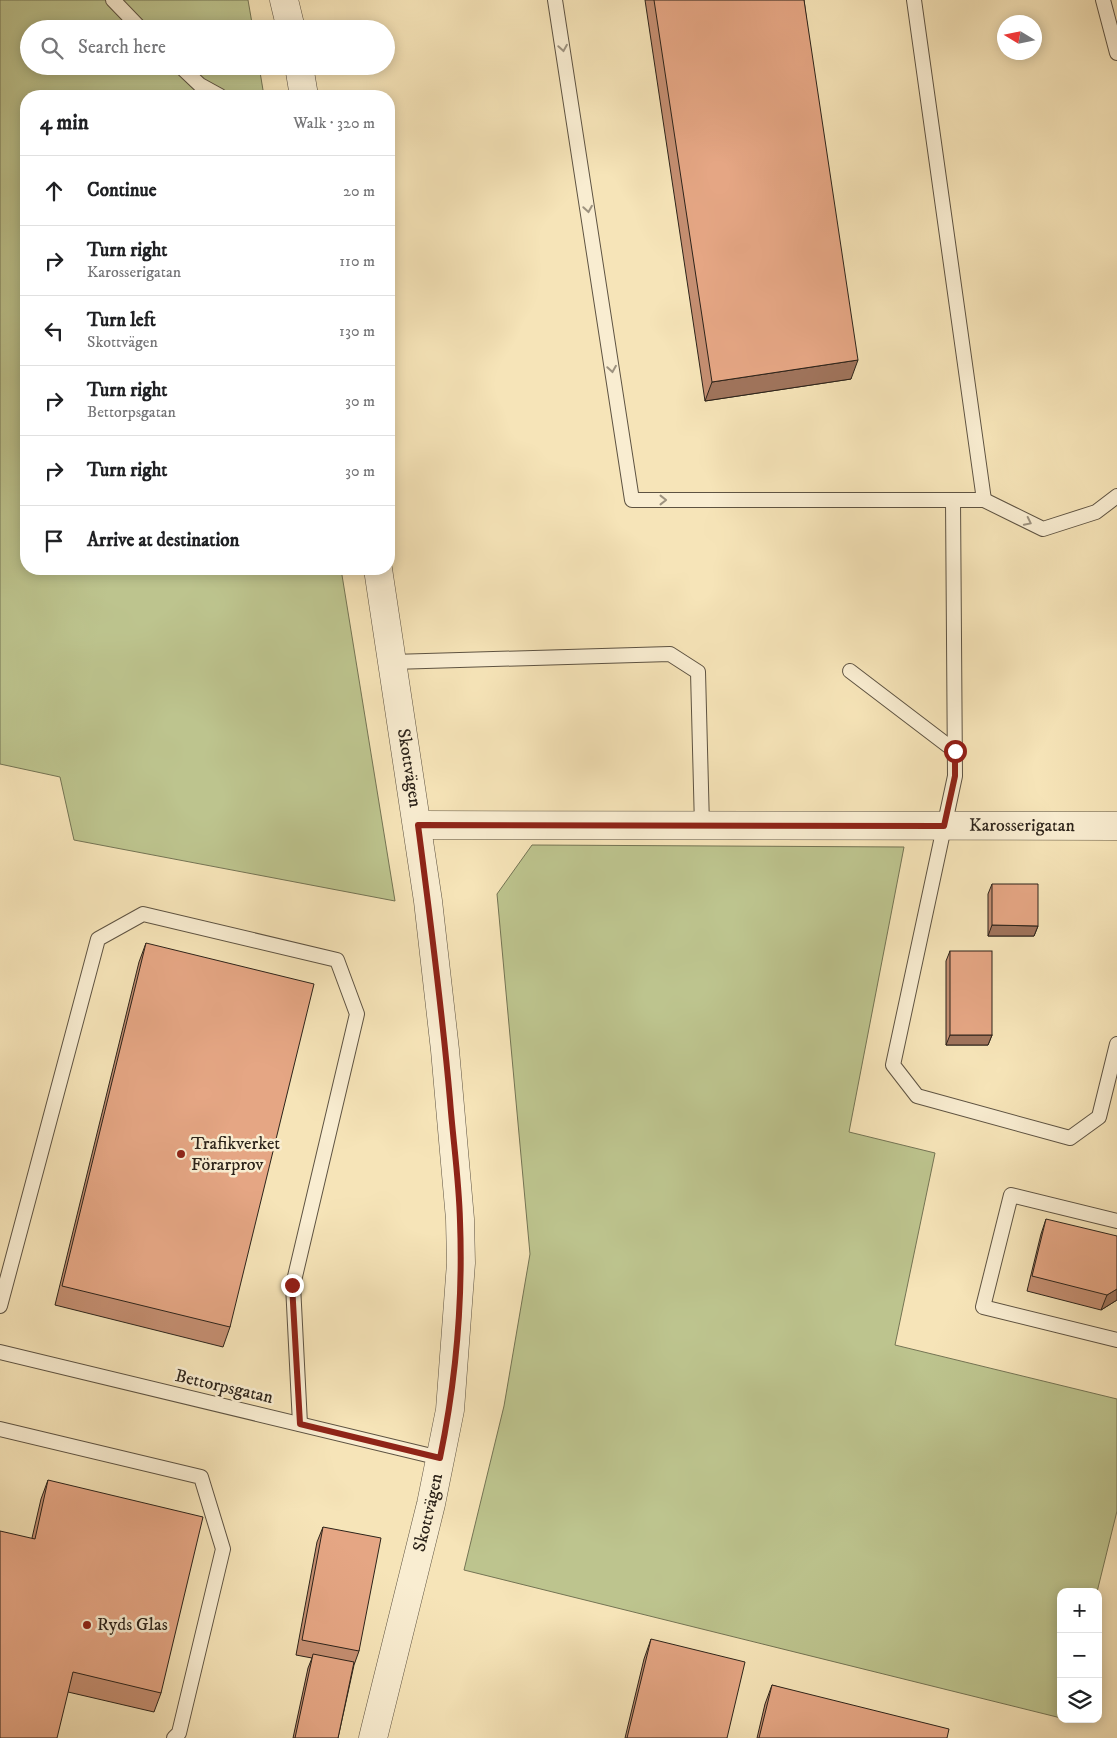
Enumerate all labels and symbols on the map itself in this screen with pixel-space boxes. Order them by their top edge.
north arrow [997,15,1042,60]
one-way arrow [557,45,568,53]
one-way arrow [582,204,592,213]
one-way arrow [607,365,617,374]
one-way arrow [659,495,667,505]
one-way arrow [1023,516,1032,526]
street label: Skottvägen [392,727,426,810]
route start [944,740,967,763]
street label: Karosserigatan [969,815,1076,837]
place label: Trafikverket Förarprov [191,1133,280,1176]
marker: Trafikverket Förarprov [175,1148,187,1160]
route end [281,1274,304,1297]
street label: Bettorpsgatan [173,1365,276,1409]
street label: Skottvägen [409,1471,448,1554]
place label: Ryds Glas [97,1614,168,1636]
marker: Ryds Glas [81,1619,93,1631]

